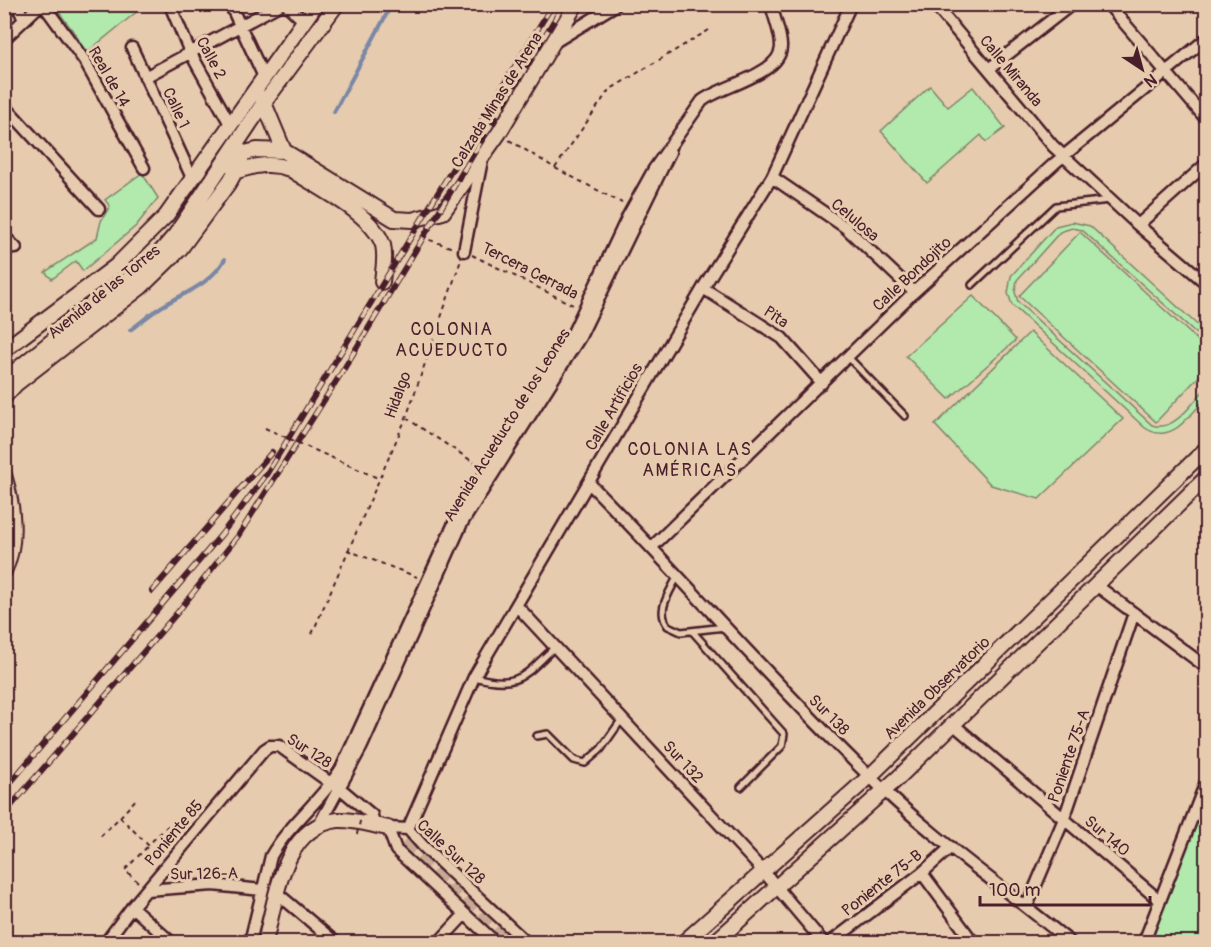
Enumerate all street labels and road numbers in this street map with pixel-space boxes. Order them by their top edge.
street label: Calzada Minas de Arena [447,28,547,172]
street label: Calle Miranda [975,31,1047,111]
street label: Calle 2 [192,33,230,83]
street label: Real de 14 [84,43,134,111]
street label: Calle 1 [158,84,194,132]
street label: Celulosa [827,194,883,246]
street label: Calle Bondojito [868,232,956,316]
street label: Tercera Cerrada [478,238,582,304]
street label: Avenida de las Torres [44,240,164,344]
street label: Pita [760,302,792,332]
street label: Avenida Acueducto de los Leones [439,325,575,525]
street label: Calle Artificios [581,360,647,454]
street label: Hidalgo [380,368,416,421]
street label: Avenida Observatorio [880,632,995,744]
street label: Sur 138 [804,690,854,740]
street label: Poniente 75-A [1044,707,1094,805]
street label: Sur 128 [283,729,335,773]
street label: Sur 132 [658,737,708,787]
street label: Poniente 85 [141,796,207,870]
street label: Sur 140 [1080,811,1134,861]
street label: Calle Sur 128 [413,815,489,889]
street label: Poniente 75-B [838,845,926,921]
street label: Sur 126-A [170,863,238,885]

